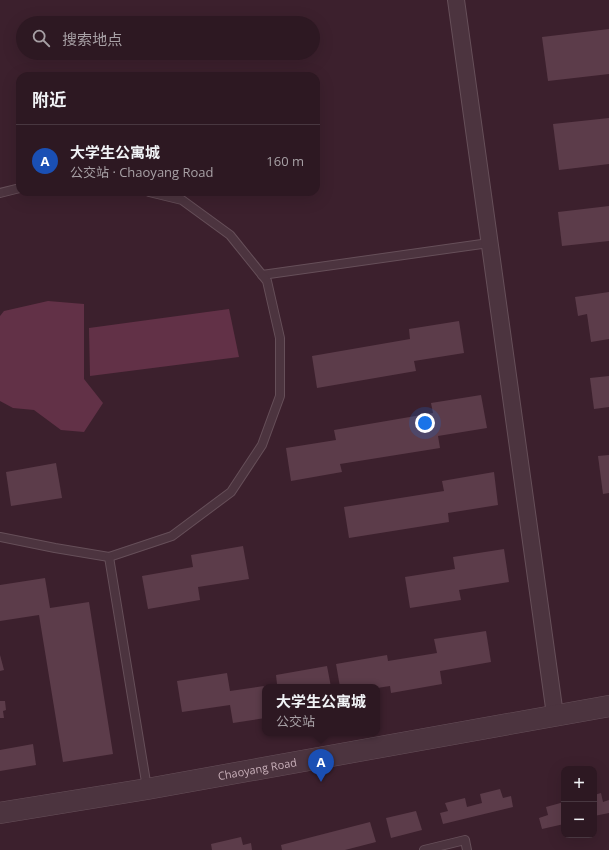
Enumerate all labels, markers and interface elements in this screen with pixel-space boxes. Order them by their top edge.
search box [16,16,320,60]
icon: search [30,27,52,49]
text: 搜索地点 [62,29,122,49]
text: 附近 [32,88,66,111]
text: 大学生公寓城 [70,142,160,162]
text: A [41,152,49,170]
text: 160 m [266,152,304,170]
text: 公交站 · Chaoyang Road [70,163,214,181]
your location [415,413,435,433]
popup [262,684,380,736]
text: 大学生公寓城 [276,691,366,711]
text: 公交站 [276,712,315,730]
pin: A [308,749,334,782]
street label: Chaoyang Road [217,754,298,783]
map controls [561,766,597,838]
button: + [561,766,597,802]
button: − [561,802,597,838]

